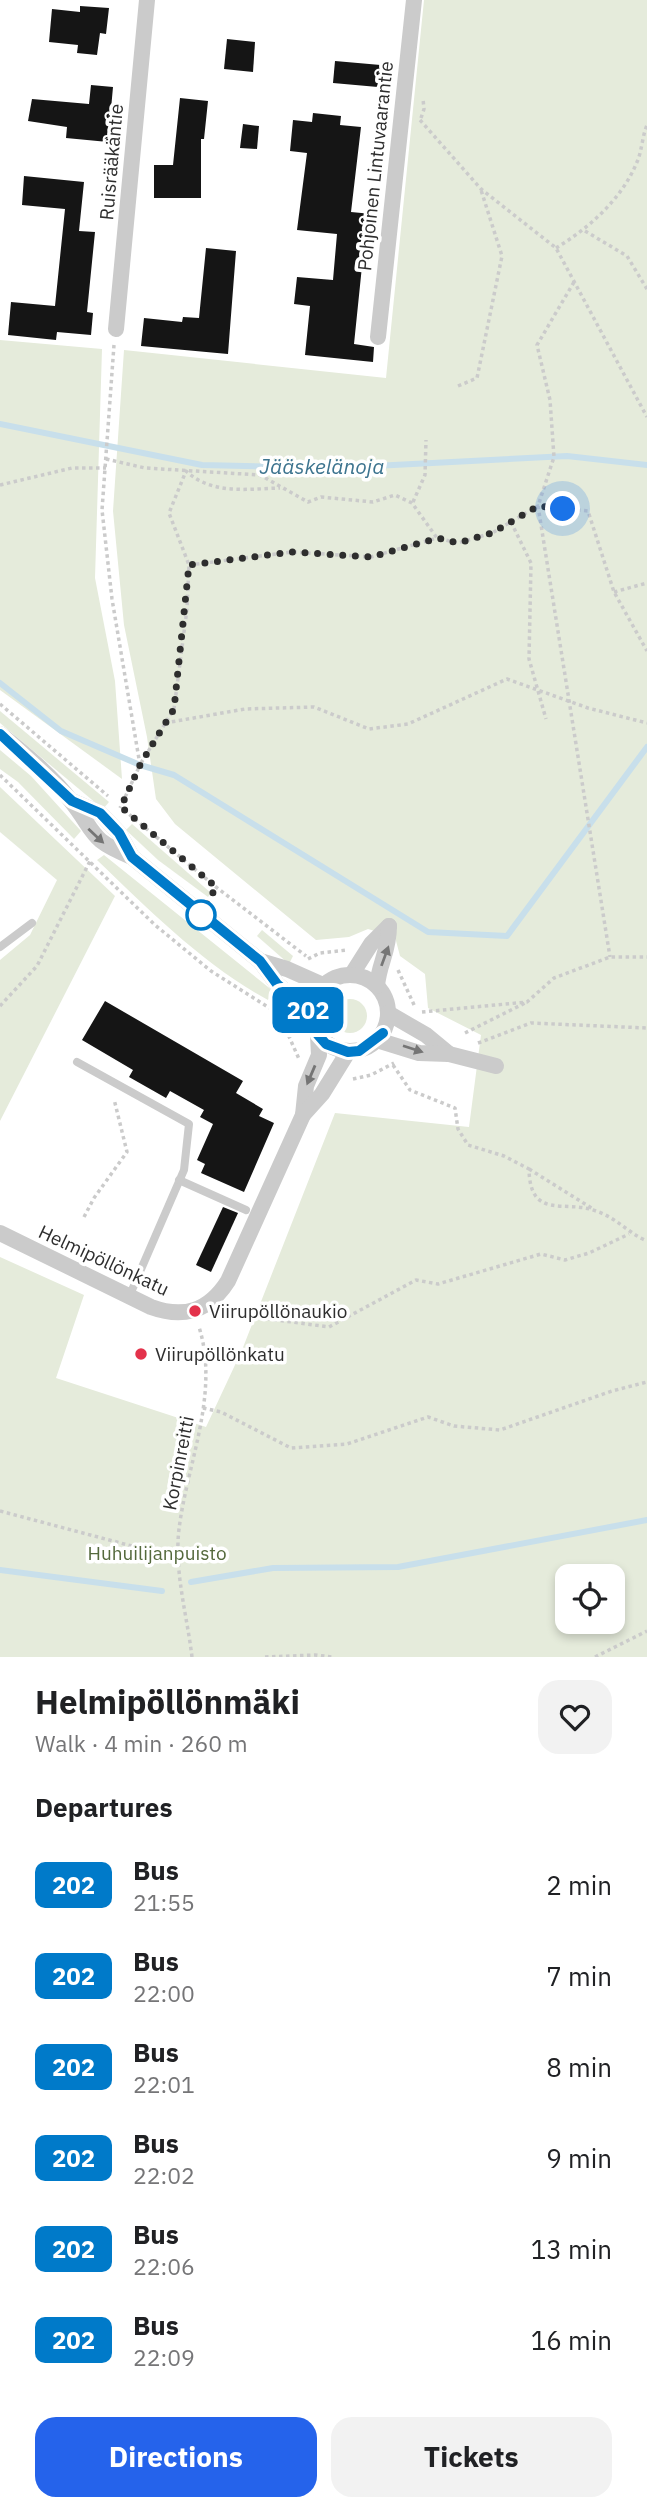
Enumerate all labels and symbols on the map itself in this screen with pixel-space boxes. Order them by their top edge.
street label: Pohjoinen Lintuvaarantie [352,60,398,272]
street label: Ruisrääkäntie [94,103,128,221]
water label: Jääskelänoja [260,452,384,480]
your location [545,491,580,526]
one-way arrow [87,828,104,845]
unlabelled marker [186,900,216,930]
one-way arrow [380,946,391,967]
line badge: 202 [268,987,348,1033]
one-way arrow [403,1044,424,1055]
one-way arrow [305,1065,316,1086]
street label: Helmipöllönkatu [35,1219,173,1301]
place label: Viirupöllönaukio [209,1299,348,1323]
marker: Viirupöllönaukio [187,1303,203,1319]
place label: Viirupöllönkatu [155,1342,285,1366]
marker: Viirupöllönkatu [133,1346,149,1362]
street label: Korpinreitti [157,1414,199,1512]
park label: Huhuilijanpuisto [87,1541,227,1565]

